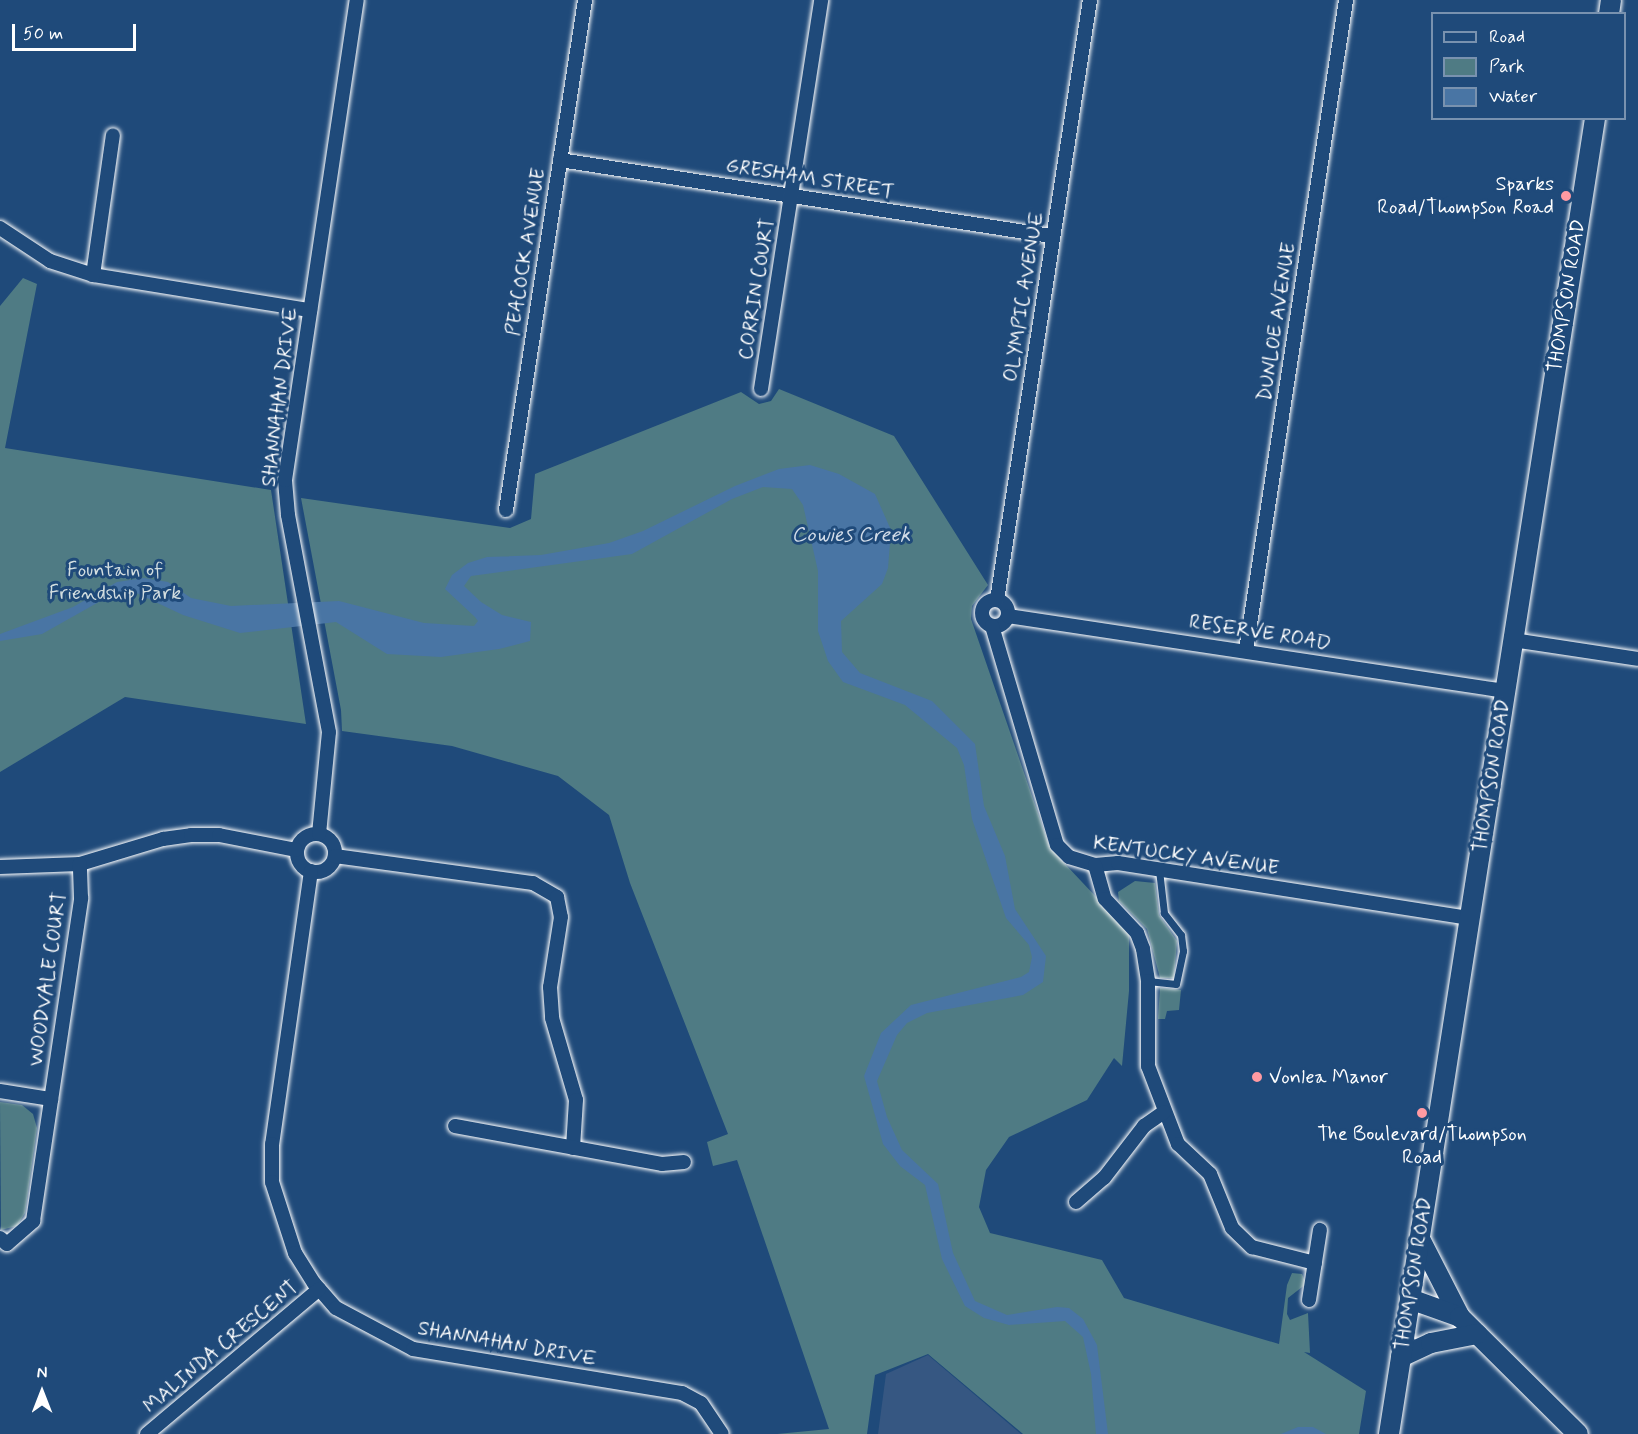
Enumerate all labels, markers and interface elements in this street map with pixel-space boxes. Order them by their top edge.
scale bar [15,12,140,50]
legend [1431,12,1626,120]
text: 50 m [23,22,63,46]
text: Road [1489,25,1525,49]
text: Park [1489,55,1525,79]
text: Water [1489,85,1537,109]
street label: GRESHAM STREET [723,154,897,204]
street label: PEACOCK AVENUE [501,166,551,338]
place label: Sparks Road/Thompson Road [1379,172,1554,219]
marker: Sparks Road/Thompson Road [1559,189,1573,203]
street label: OLYMPIC AVENUE [999,211,1049,383]
street label: CORRIN COURT [734,215,780,363]
street label: THOMPSON ROAD [1543,217,1591,375]
street label: DUNLOE AVENUE [1253,241,1301,403]
street label: SHANNAHAN DRIVE [257,306,303,488]
water label: Cowies Creek [792,522,910,548]
park label: Fountain of Friendship Park [49,558,181,605]
street label: RESERVE ROAD [1188,610,1332,656]
street label: THOMPSON ROAD [1468,697,1516,855]
street label: KENTUCKY AVENUE [1092,831,1280,881]
street label: WOODVALE COURT [24,889,72,1069]
place label: Vonlea Manor [1269,1065,1388,1089]
marker: Vonlea Manor [1250,1070,1264,1084]
marker: The Boulevard/Thompson Road [1415,1106,1429,1120]
place label: The Boulevard/Thompson Road [1320,1122,1524,1169]
street label: THOMPSON ROAD [1390,1195,1438,1353]
street label: MALINDA CRESCENT [136,1273,306,1421]
street label: SHANNAHAN DRIVE [416,1316,598,1372]
north arrow [12,1362,72,1422]
text: N [37,1363,47,1384]

